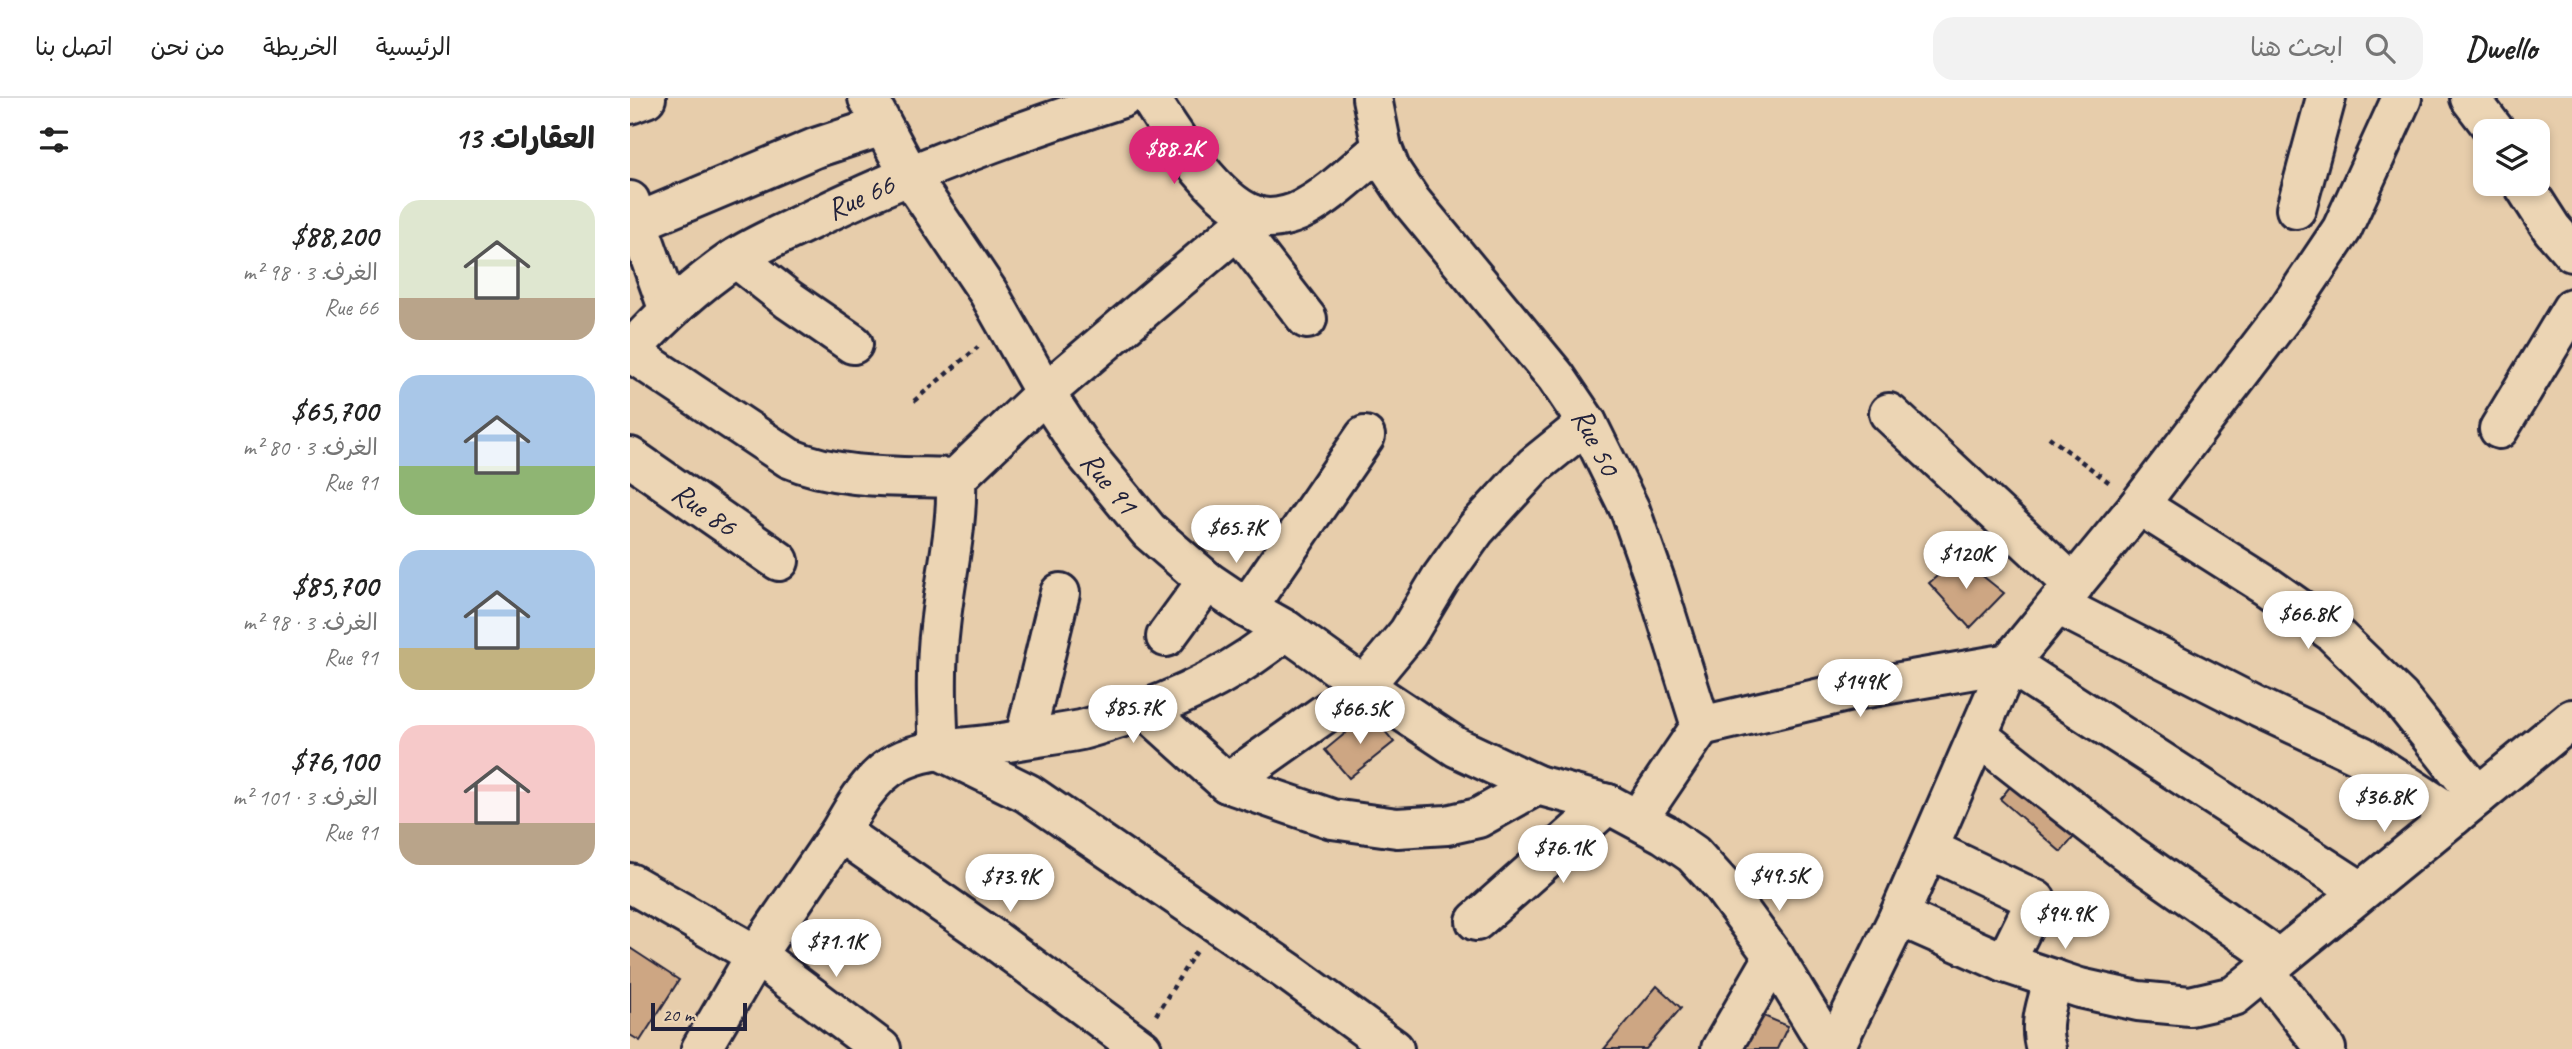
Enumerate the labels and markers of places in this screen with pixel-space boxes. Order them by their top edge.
pin: $88.2K [1117,126,1231,186]
pin: $65.7K [1179,505,1293,565]
pin: $120K [1917,532,2015,591]
pin: $66.8K [2251,592,2365,651]
pin: $149K [1811,660,1909,719]
pin: $85.7K [1076,686,1190,745]
pin: $66.5K [1303,686,1417,746]
pin: $36.8K [2327,774,2441,834]
pin: $76.1K [1506,826,1620,885]
pin: $73.9K [953,854,1067,914]
pin: $49.5K [1722,854,1836,913]
pin: $94.9K [2008,892,2122,951]
pin: $71.1K [779,920,893,979]

